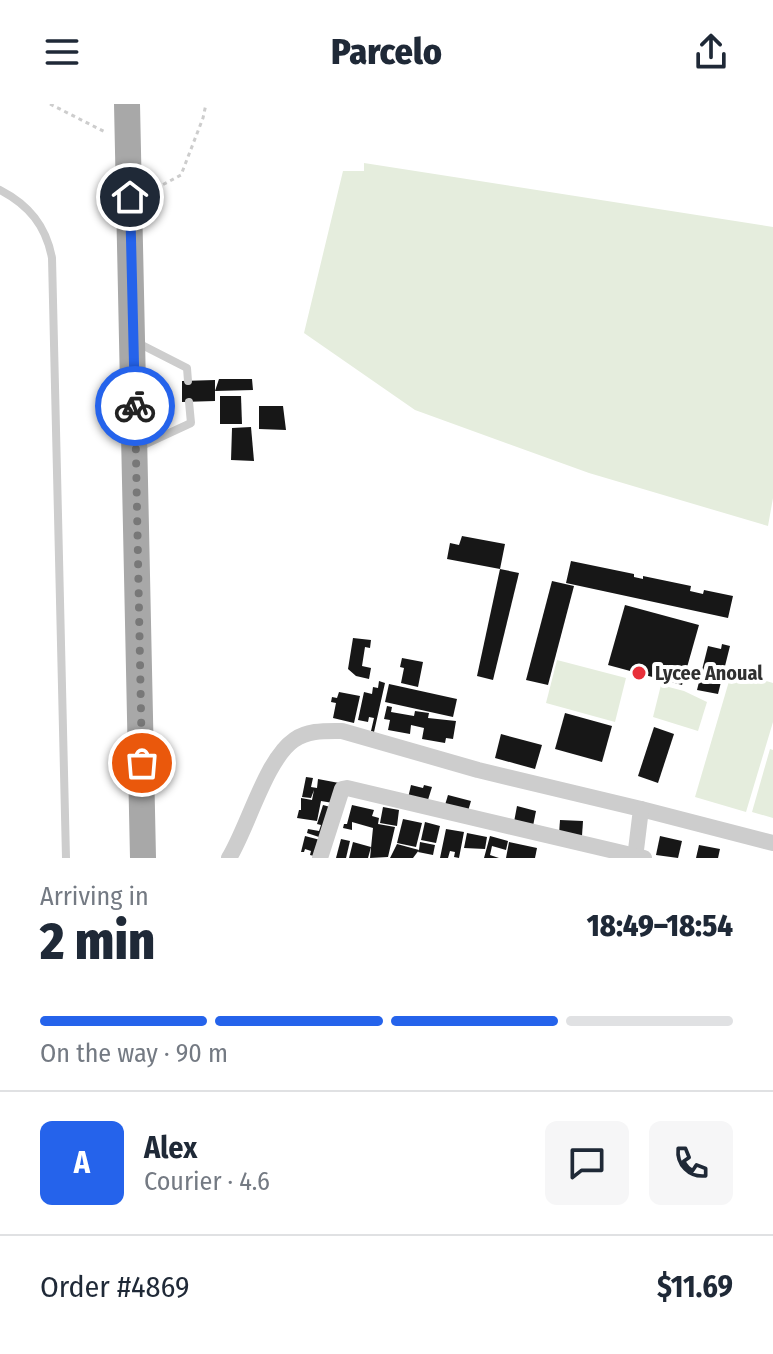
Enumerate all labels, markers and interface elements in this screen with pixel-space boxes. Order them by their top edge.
icon: menu [40,30,84,74]
text: Parcelo [331,30,442,74]
icon: share [689,30,733,74]
pin [96,163,164,231]
icon: home [108,175,152,219]
courier [95,366,175,446]
icon: bike [113,384,157,428]
place label: Lycee Anoual [655,661,763,685]
marker: Lycee Anoual [630,664,648,682]
pin [108,729,176,797]
icon: bag [120,741,164,785]
text: Arriving in [40,881,149,912]
text: 18:49–18:54 [587,908,733,944]
text: 2 min [40,910,155,973]
text: On the way · 90 m [40,1038,228,1069]
button: chat [545,1121,629,1205]
button: phone [649,1121,733,1205]
text: Alex [144,1130,197,1166]
text: A [74,1145,90,1181]
text: Courier · 4.6 [144,1166,270,1197]
text: Order #4869 [40,1269,190,1305]
text: $11.69 [657,1269,733,1305]

